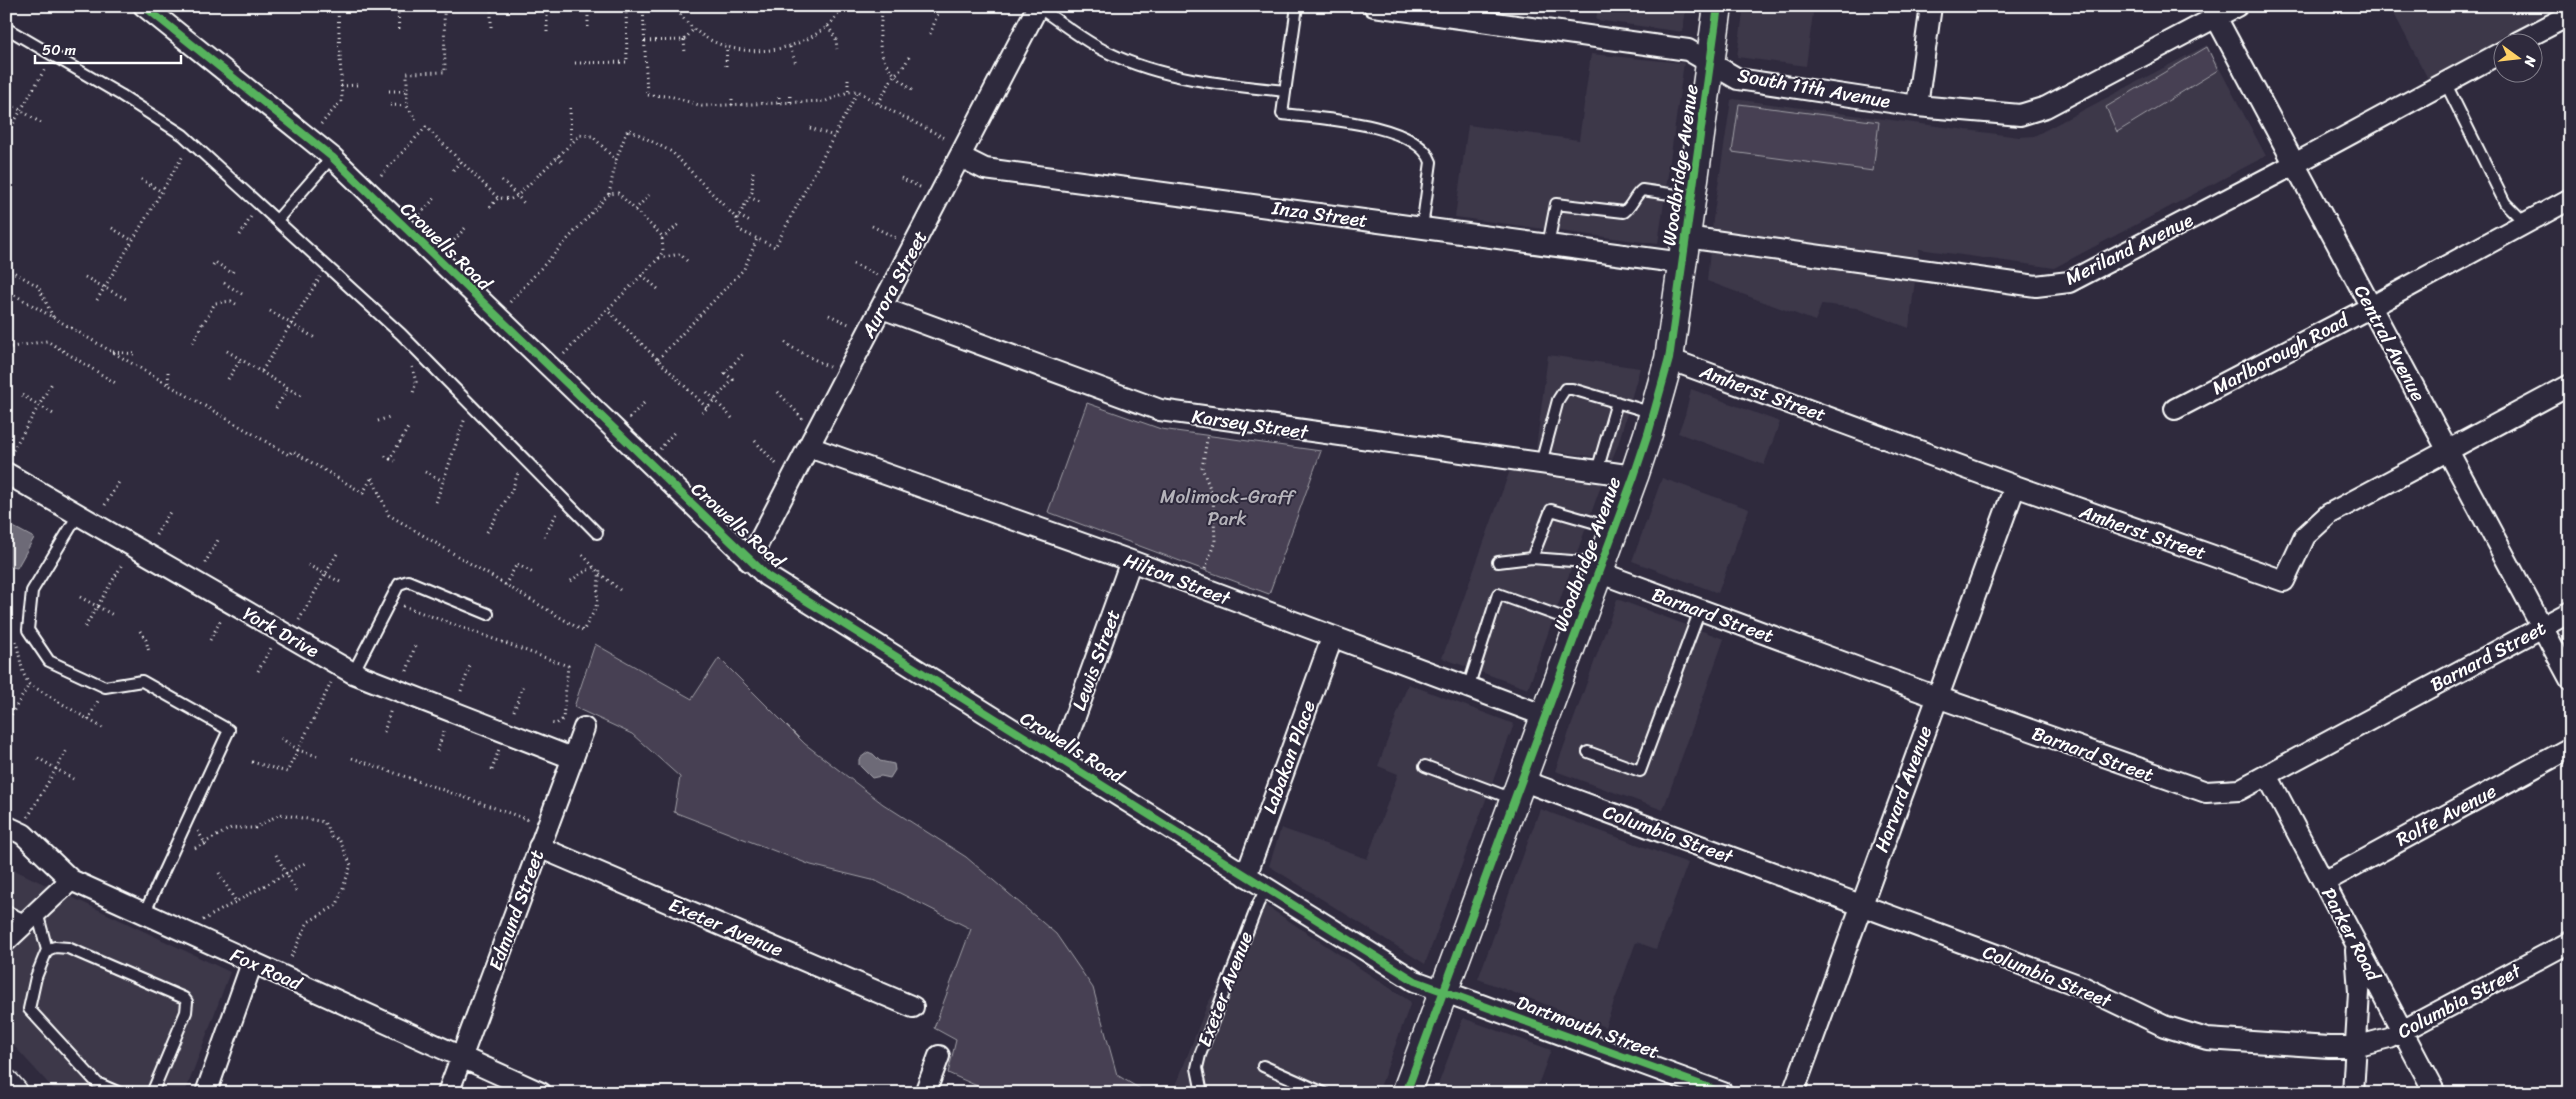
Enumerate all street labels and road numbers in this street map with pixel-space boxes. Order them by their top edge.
street label: South 11th Avenue [1735,58,1893,118]
street label: Woodbridge Avenue [1652,82,1708,248]
street label: Inza Street [1269,191,1370,237]
street label: Crowells Road [392,193,501,300]
street label: Meriland Avenue [2059,204,2199,294]
street label: Aurora Street [851,224,936,345]
street label: Central Avenue [2345,278,2435,408]
street label: Marlborough Road [2206,303,2356,404]
street label: Amherst Street [1695,355,1831,431]
street label: Karsey Street [1190,400,1311,449]
street label: Woodbridge Avenue [1544,472,1630,636]
street label: Crowells Road [683,474,794,578]
street label: Amherst Street [2074,495,2211,569]
street label: Hilton Street [1119,544,1236,615]
street label: Barnard Street [1647,578,1779,652]
street label: York Drive [237,597,325,667]
street label: Lewis Street [1063,605,1129,715]
street label: Barnard Street [2424,611,2552,701]
street label: Labakan Place [1253,695,1325,819]
street label: Crowells Road [1014,702,1132,793]
street label: Barnard Street [2027,717,2159,791]
street label: Harvard Avenue [1865,721,1941,857]
street label: Rolfe Avenue [2390,774,2503,855]
street label: Columbia Street [1598,795,1739,873]
street label: Edmund Street [479,845,553,975]
street label: Parker Road [2313,881,2390,989]
street label: Exeter Avenue [664,888,789,966]
street label: Exeter Avenue [1188,926,1262,1052]
street label: Columbia Street [1978,935,2118,1017]
street label: Fox Road [225,939,308,1000]
street label: Columbia Street [2391,954,2528,1048]
street label: Dartmouth Street [1512,986,1664,1068]

